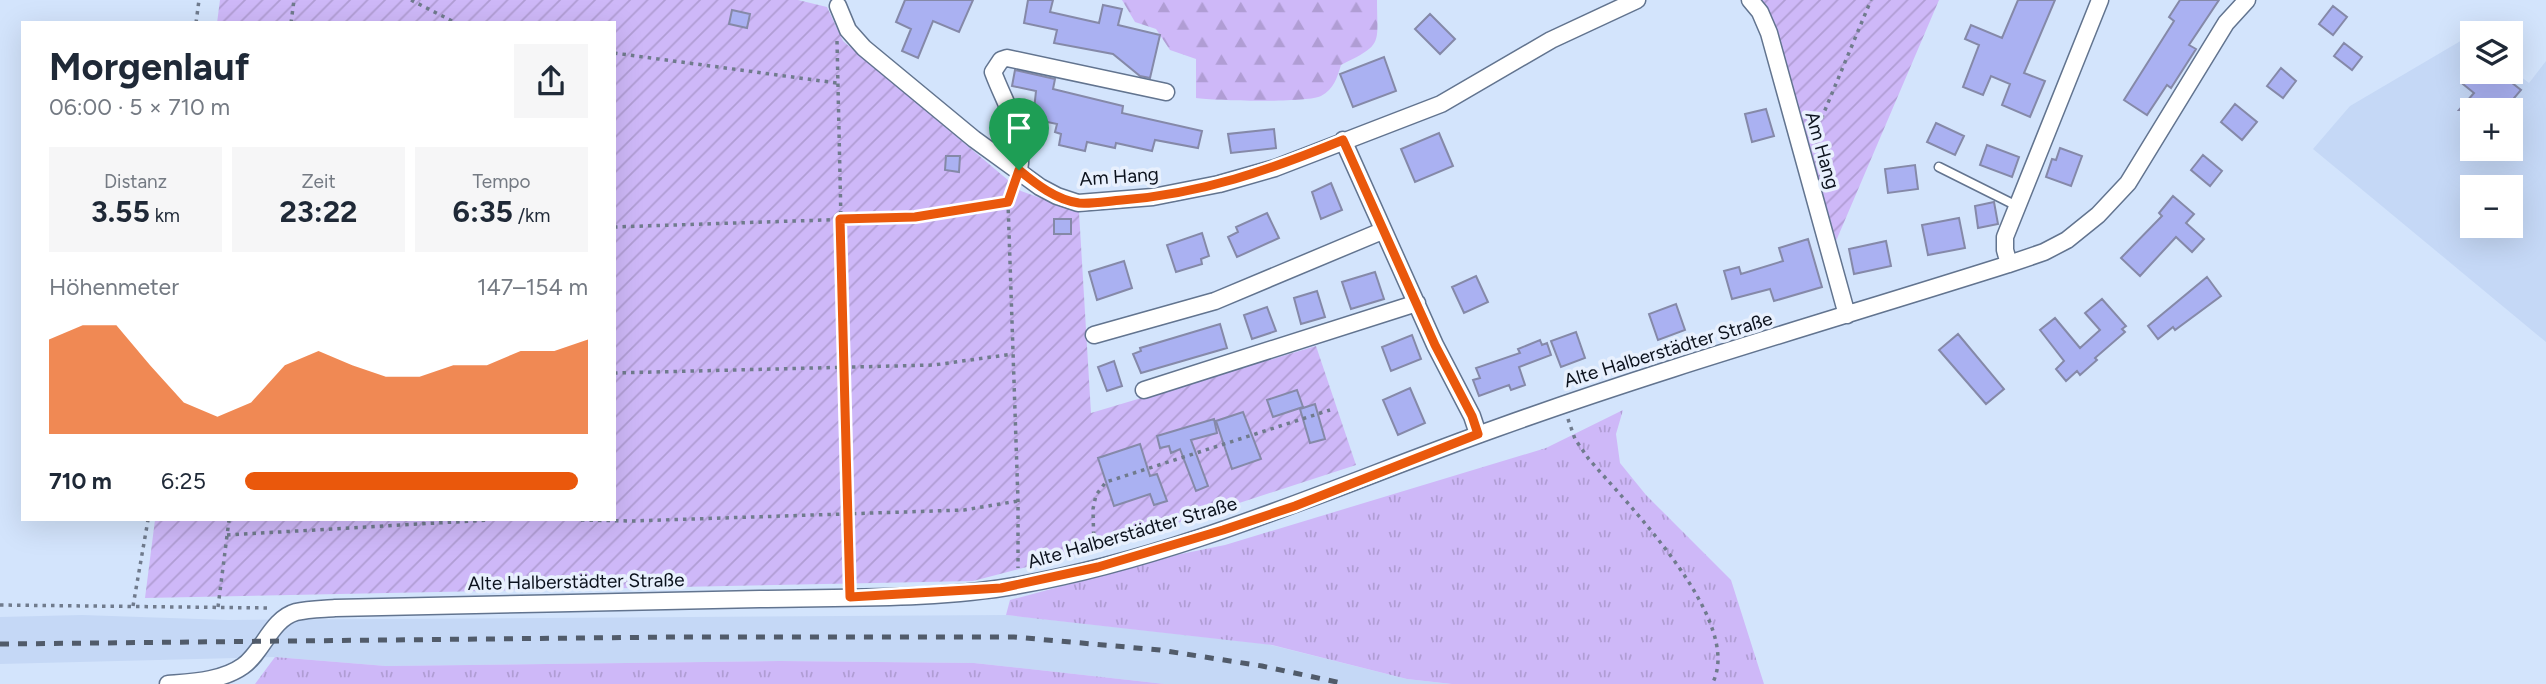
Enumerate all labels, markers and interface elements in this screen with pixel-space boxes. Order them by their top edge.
map controls [2460,21,2523,238]
button: layers [2460,21,2523,84]
text: Morgenlauf [49,44,250,90]
button: share [514,44,588,118]
text: 06:00 · 5 × 710 m [49,93,230,121]
pin [989,98,1049,170]
button: + [2460,98,2523,161]
icon: arrive [1000,109,1038,147]
street label: Am Hang [1801,109,1845,191]
street label: Am Hang [1079,162,1159,191]
text: Distanz [104,170,167,193]
text: Zeit [301,170,336,193]
text: Tempo [472,170,531,193]
button: − [2460,175,2523,238]
text: 3.55 [91,193,150,230]
text: 23:22 [280,193,357,230]
text: 6:35 [452,193,513,230]
text: km [150,204,180,227]
text: /km [513,204,551,227]
text: Höhenmeter [49,273,179,301]
text: 147–154 m [477,273,588,301]
street label: Alte Halberstädter Straße [1561,307,1775,392]
text: 710 m [49,467,112,495]
text: 6:25 [161,467,206,495]
street label: Alte Halberstädter Straße [1025,492,1240,573]
street label: Alte Halberstädter Straße [467,568,685,595]

